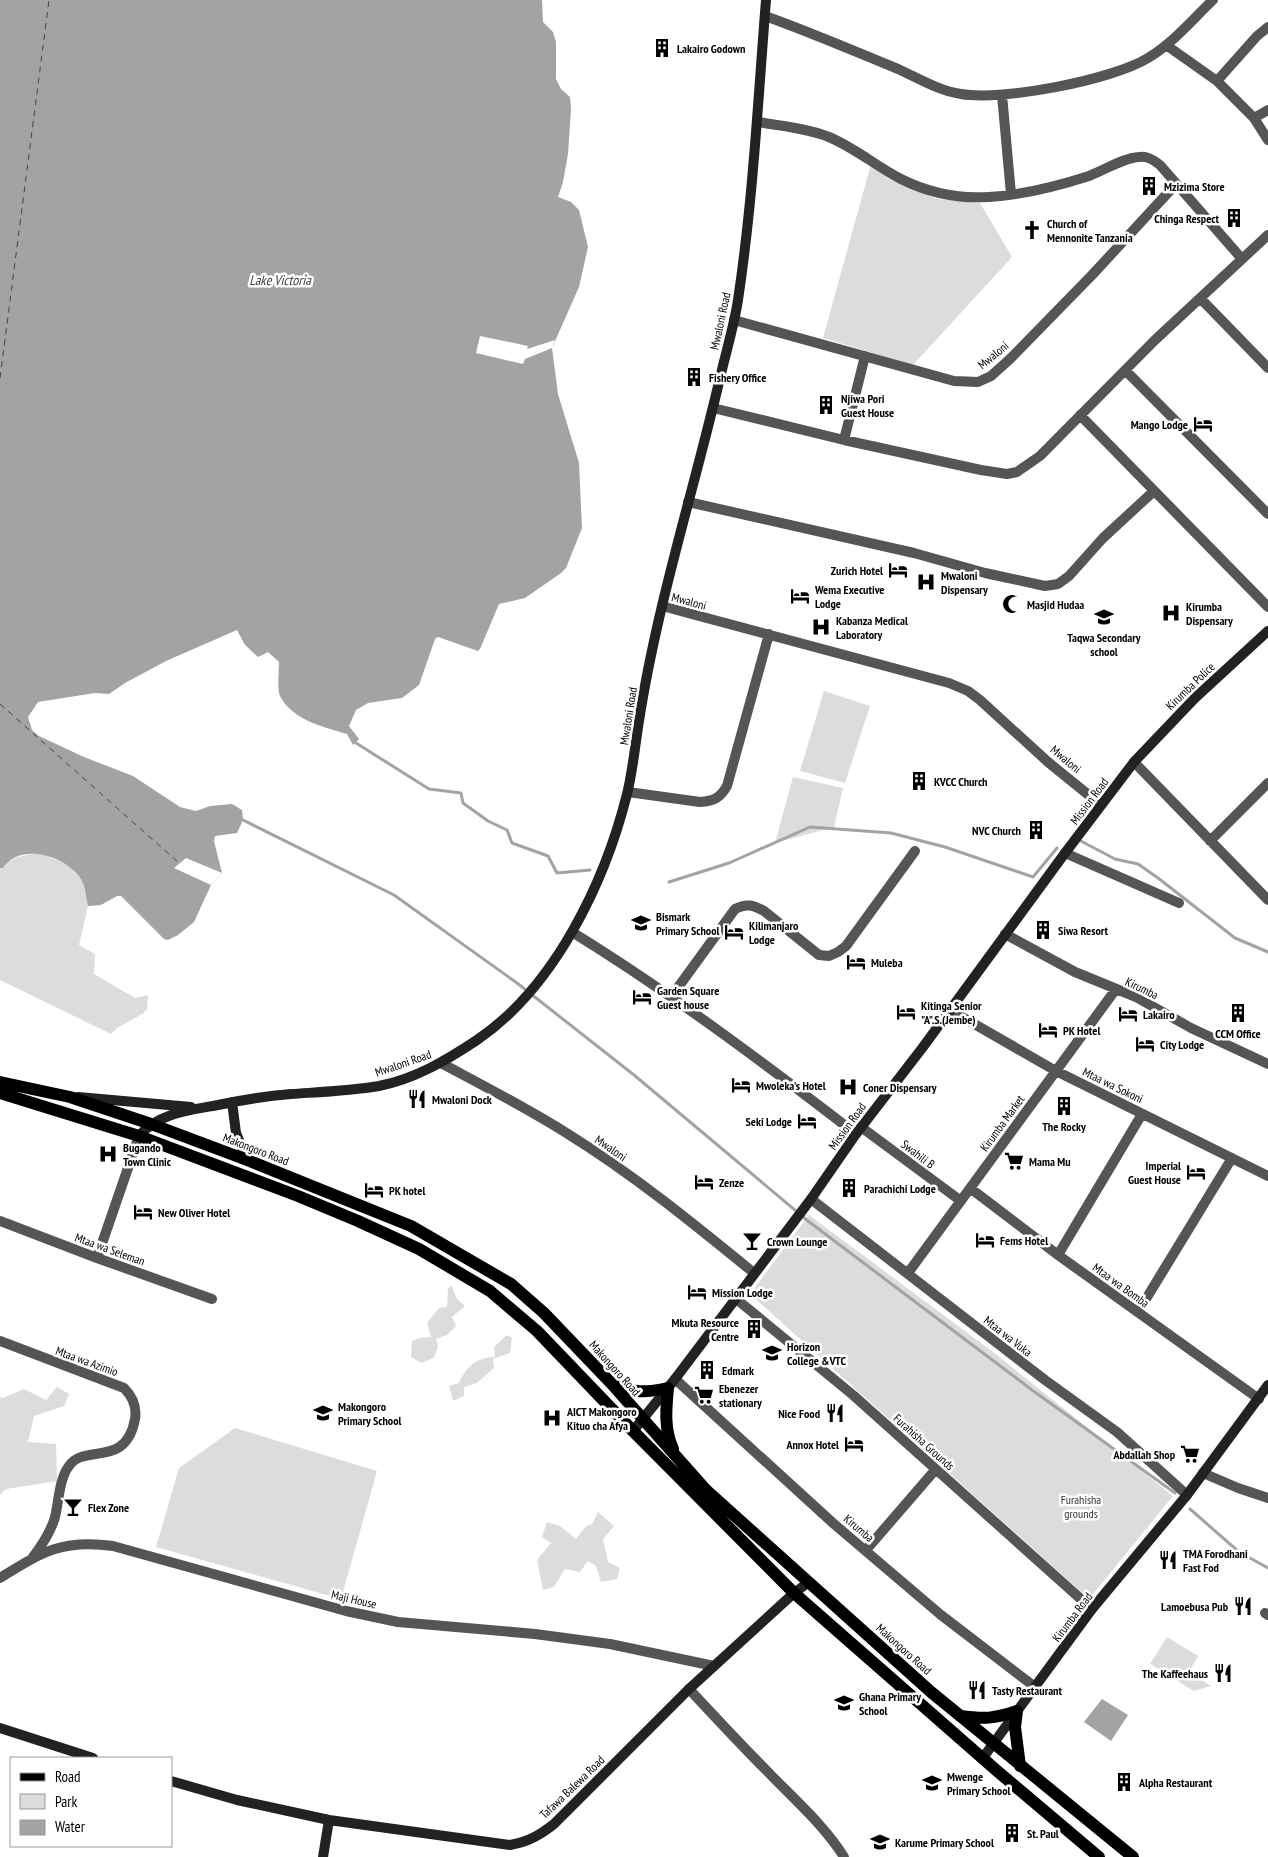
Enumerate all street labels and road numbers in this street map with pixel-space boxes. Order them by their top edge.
street label: Mwaloni Road [707,291,733,351]
street label: Mwaloni [975,338,1011,372]
street label: Mwaloni [670,589,708,613]
street label: Kirumba Police [1162,659,1218,713]
street label: Mwaloni Road [616,686,640,746]
street label: Mwaloni [1048,742,1084,776]
street label: Mission Road [1067,775,1111,827]
street label: Kirumba [1123,974,1161,1002]
street label: Mwaloni Road [373,1046,433,1080]
street label: Mtaa wa Sokoni [1080,1064,1146,1106]
street label: Kirumba Market [977,1091,1028,1154]
street label: Mission Road [825,1100,869,1152]
street label: Makongoro Road [221,1130,291,1168]
street label: Mwaloni [592,1132,630,1164]
street label: Swahili B [898,1136,938,1172]
street label: Mtaa wa Seleman [73,1229,147,1269]
street label: Mtaa wa Bomba [1090,1259,1152,1311]
street label: Mtaa wa Vuka [981,1313,1035,1360]
street label: Makongoro Road [586,1337,644,1399]
street label: Mtaa wa Azimio [54,1343,120,1379]
street label: Furahisha Grounds [890,1411,958,1473]
street label: Kirumba [841,1511,877,1545]
street label: Maji House [330,1587,378,1611]
street label: Kirumba Road [1049,1589,1095,1645]
street label: Makongoro Road [873,1620,935,1678]
street label: Tafawa Balewa Road [536,1752,608,1822]

